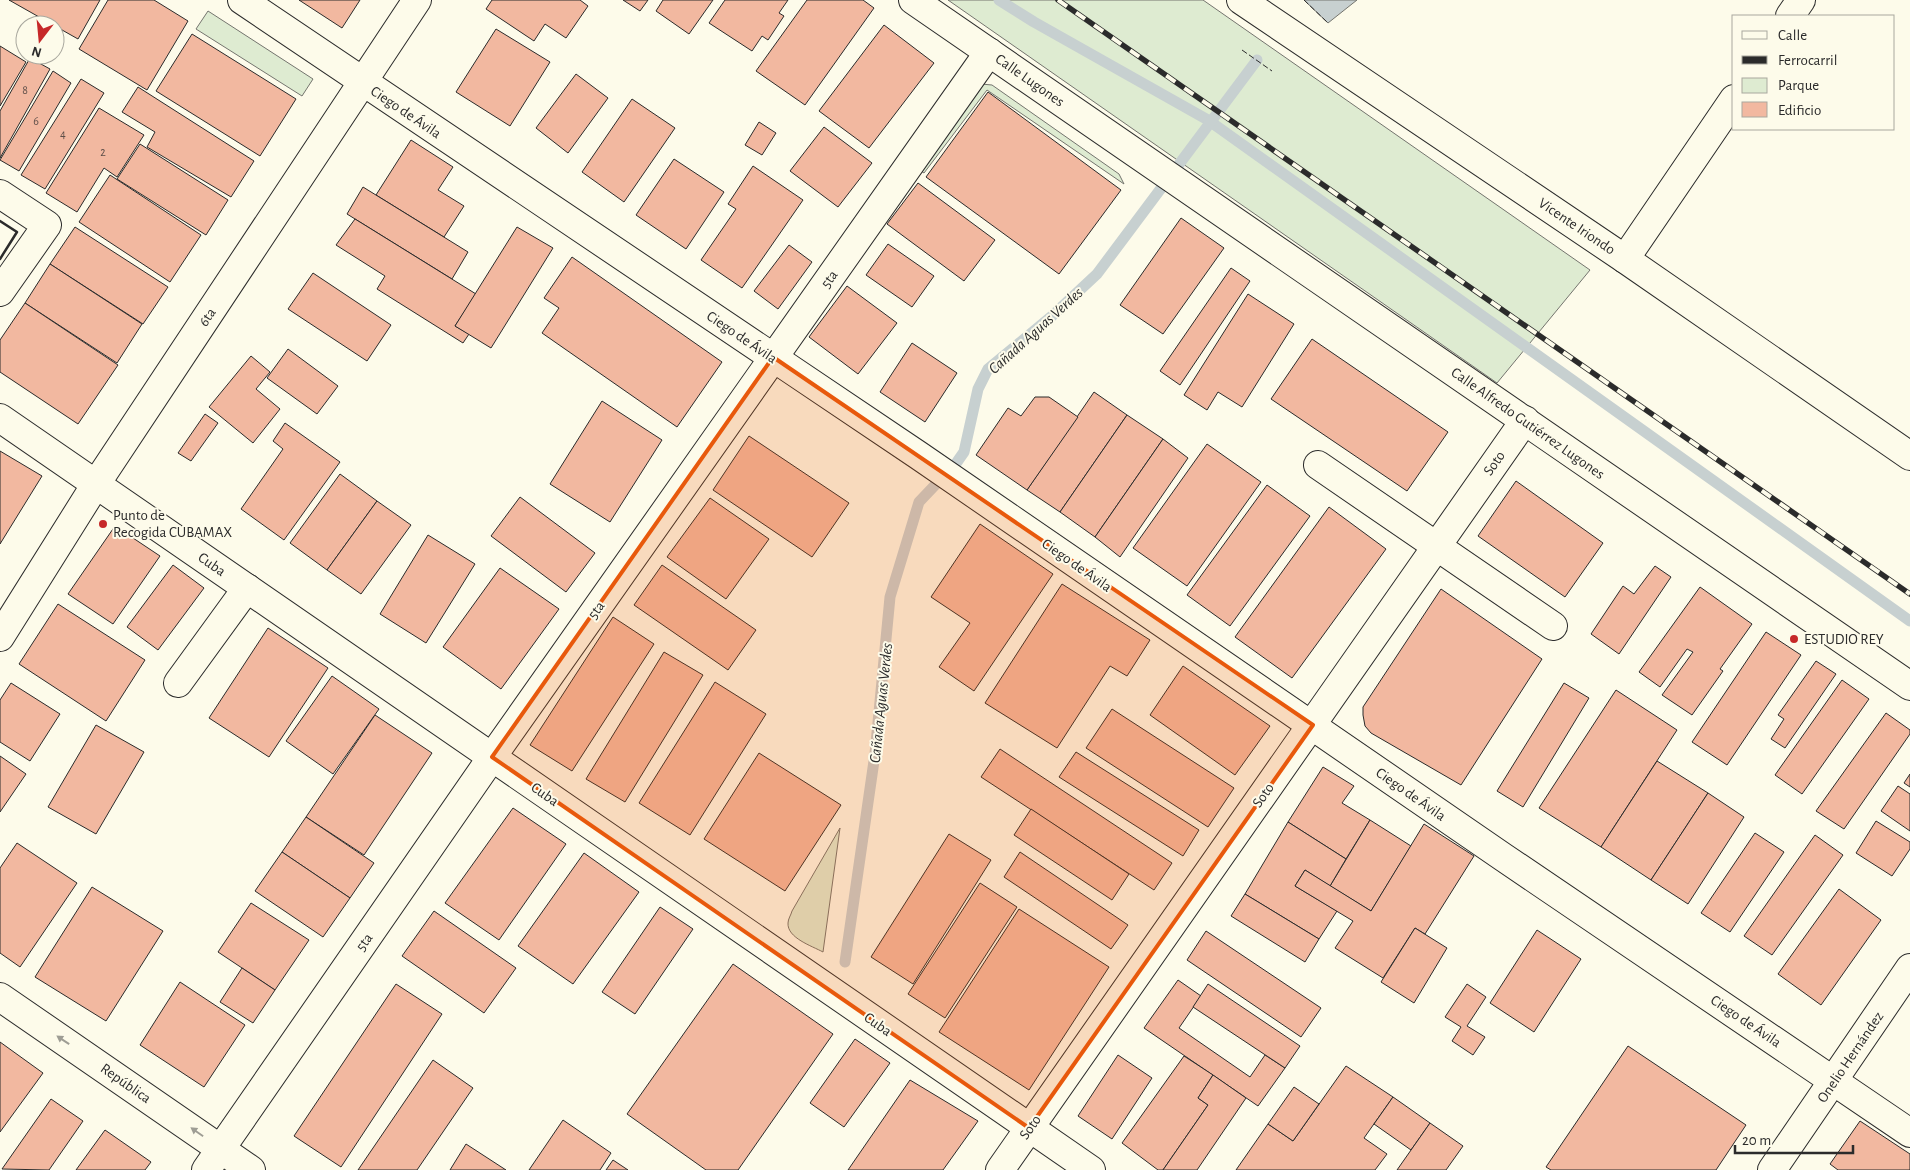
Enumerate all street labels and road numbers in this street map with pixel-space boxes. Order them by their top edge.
street label: Calle Lugones [993,51,1067,110]
street label: Ciego de Ávila [368,82,445,141]
street label: Vicente Iriondo [1536,195,1618,257]
street label: 5ta [818,268,841,291]
street label: 6ta [196,305,219,329]
street label: Ciego de Ávila [704,307,781,366]
street label: Calle Alfredo Gutiérrez Lugones [1448,365,1607,482]
street label: Soto [1481,448,1508,478]
street label: Ciego de Ávila [1039,534,1116,595]
street label: Cuba [195,550,228,579]
street label: 5ta [585,599,608,622]
street label: Ciego de Ávila [1373,763,1450,824]
street label: Cuba [528,780,561,809]
street label: Soto [1250,780,1277,810]
street label: 5ta [353,931,376,954]
street label: Ciego de Ávila [1708,991,1785,1050]
street label: Onelio Hernández [1815,1009,1886,1105]
street label: Cuba [861,1010,894,1039]
street label: República [98,1061,154,1106]
street label: Soto [1017,1112,1044,1142]

